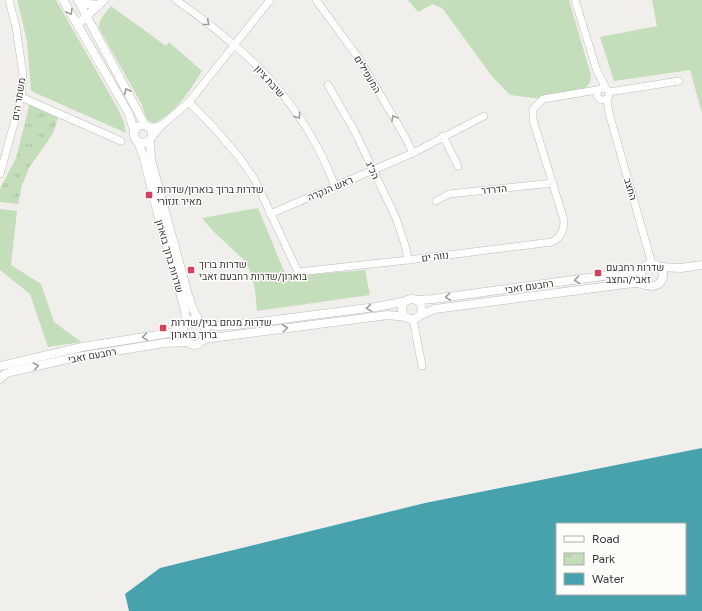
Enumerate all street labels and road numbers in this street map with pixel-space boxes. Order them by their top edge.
street label: המעפילים [351,53,384,96]
street label: שיבת ציון [252,62,288,100]
street label: משמר הים [9,77,28,121]
street label: הכ"ג [363,159,382,181]
street label: ראש הנקרה [305,173,355,204]
street label: החצב [621,176,640,202]
street label: הדרדר [480,182,508,197]
street label: שדרות ברוך בוארון [153,218,186,294]
street label: נווה ים [421,248,449,265]
street label: רחבעם זאבי [504,277,554,296]
street label: רחבעם זאבי [67,345,117,366]

